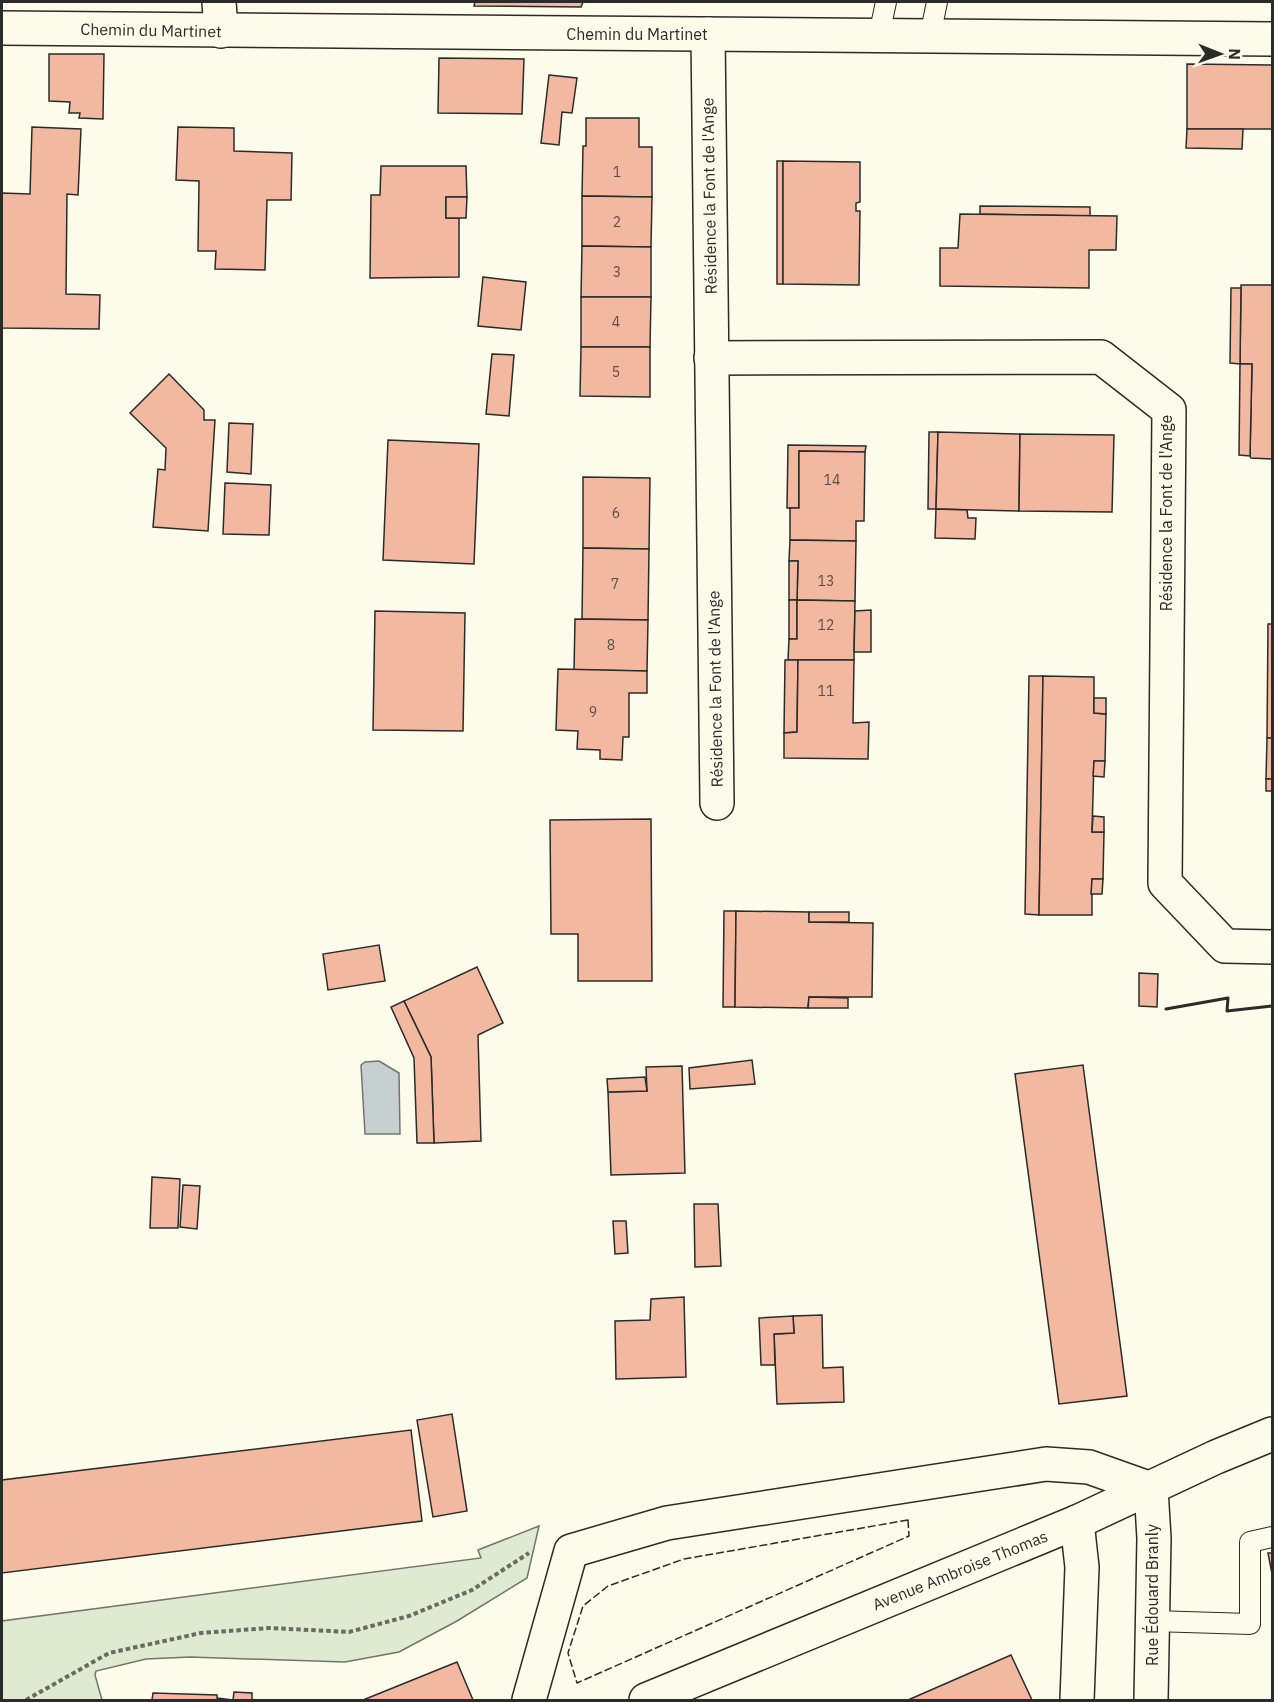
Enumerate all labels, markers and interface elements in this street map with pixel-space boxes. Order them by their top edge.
street label: Chemin du Martinet [80,19,222,41]
street label: Chemin du Martinet [566,24,708,44]
north arrow [1190,24,1250,84]
text: N [1225,48,1245,60]
street label: Résidence la Font de l'Ange [697,97,721,294]
house number: 1 [613,163,621,181]
house number: 2 [613,213,621,231]
house number: 3 [613,263,621,281]
house number: 4 [612,313,620,331]
house number: 5 [612,363,620,381]
street label: Résidence la Font de l'Ange [1156,414,1176,611]
house number: 14 [824,471,840,489]
house number: 6 [612,504,620,522]
house number: 13 [818,572,834,590]
house number: 7 [611,575,619,593]
street label: Résidence la Font de l'Ange [703,590,727,787]
house number: 12 [818,616,834,634]
house number: 8 [607,636,615,654]
house number: 11 [818,682,834,700]
house number: 9 [589,703,597,721]
street label: Rue Édouard Branly [1141,1524,1162,1666]
street label: Avenue Ambroise Thomas [869,1526,1051,1614]

